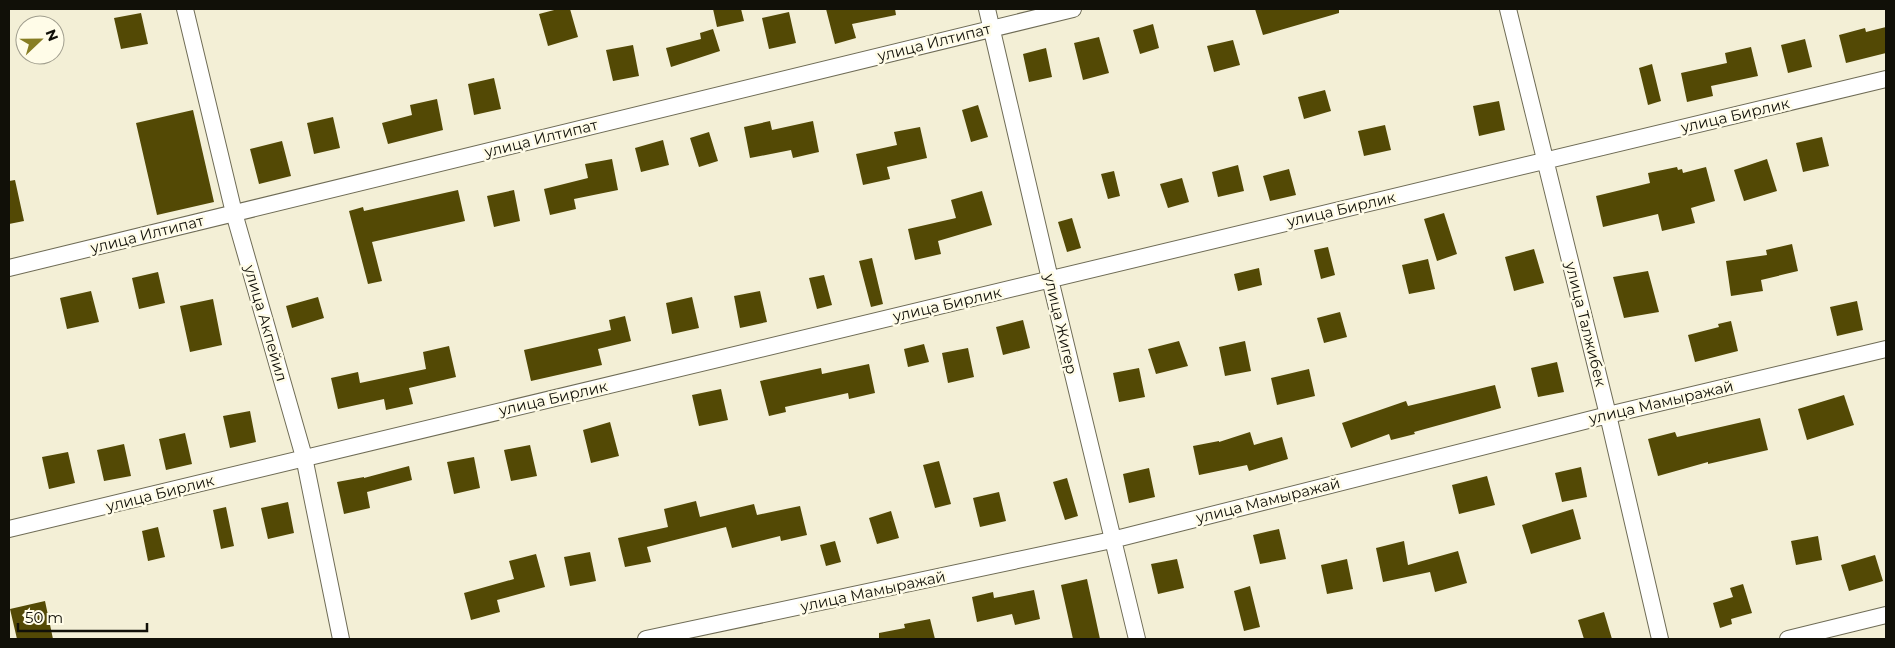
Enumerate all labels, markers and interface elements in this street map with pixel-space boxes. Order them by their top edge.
north arrow [15,15,65,65]
street label: улица Илтипат [874,19,993,65]
text: N [42,27,63,44]
street label: улица Бирлик [1678,93,1791,137]
street label: улица Илтипат [481,115,600,161]
street label: улица Бирлик [1284,187,1397,231]
street label: улица Илтипат [87,211,206,257]
street label: улица Талжибек [1561,259,1611,389]
street label: улица Акпейил [240,262,292,383]
street label: улица Жигер [1040,271,1082,376]
street label: улица Бирлик [890,282,1003,326]
street label: улица Бирлик [496,376,609,420]
street label: улица Мамыражай [1586,376,1735,428]
street label: улица Бирлик [103,470,216,516]
street label: улица Мамыражай [1193,473,1342,527]
street label: улица Мамыражай [798,566,947,616]
scale bar [18,600,146,632]
text: 50 m [25,608,63,627]

